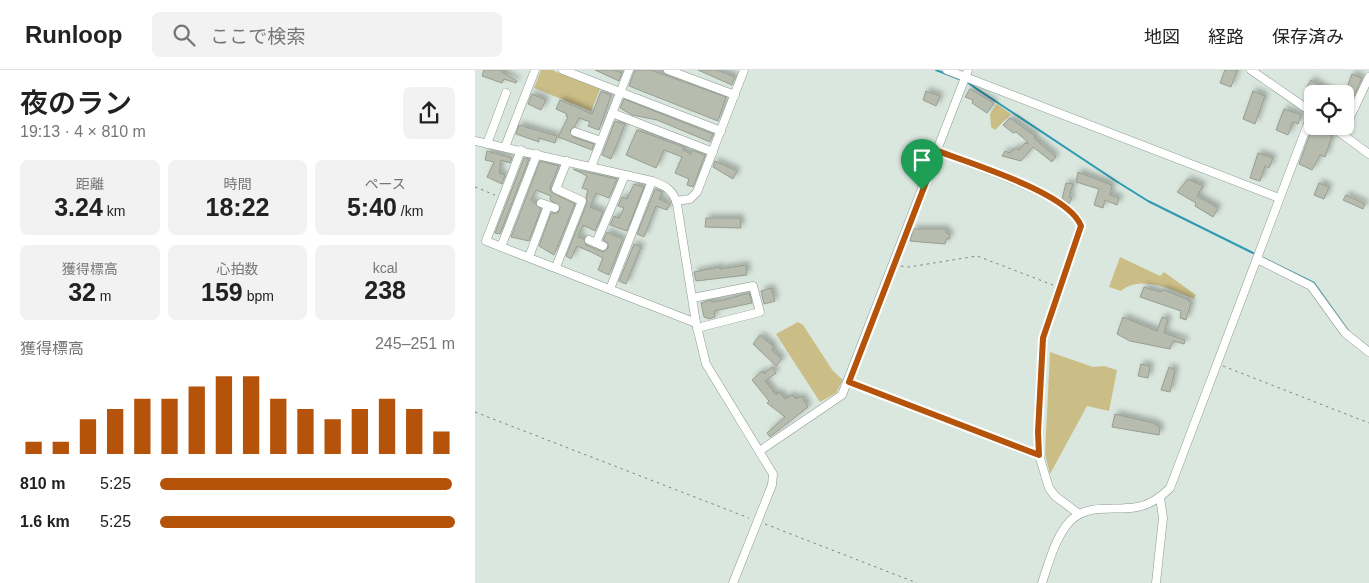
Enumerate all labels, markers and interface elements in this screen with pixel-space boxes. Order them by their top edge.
search box [152,12,502,57]
text: Runloop [25,21,122,48]
icon: search [170,21,198,49]
text: ここで検索 [210,26,305,47]
text: 地図 [1144,27,1180,47]
text: 経路 [1208,27,1244,47]
text: 保存済み [1272,27,1344,47]
map controls [1304,85,1354,135]
button: locate [1304,85,1354,135]
button: share [403,87,455,139]
text: 夜のラン [20,88,132,119]
text: 19:13 · 4 × 810 m [20,123,146,140]
pin [901,139,943,190]
icon: arrive [908,146,936,174]
text: 距離 [76,176,104,192]
text: 時間 [223,176,251,192]
text: ペース [365,176,406,192]
text: 3.24 [54,193,103,221]
text: 18:22 [206,193,269,221]
text: 5:40 [347,193,397,221]
text: km [103,203,125,219]
text: /km [397,203,423,219]
text: kcal [373,260,398,276]
text: 獲得標高 [62,261,118,277]
text: 心拍数 [216,261,258,277]
text: 238 [364,276,406,304]
text: 32 [68,278,96,306]
text: 159 [201,278,243,306]
text: m [96,288,112,304]
text: bpm [243,288,274,304]
text: 245–251 m [375,335,455,352]
text: 獲得標高 [20,340,84,357]
text: 810 m [20,475,65,492]
text: 5:25 [100,475,131,492]
text: 1.6 km [20,513,70,530]
text: 5:25 [100,513,131,530]

